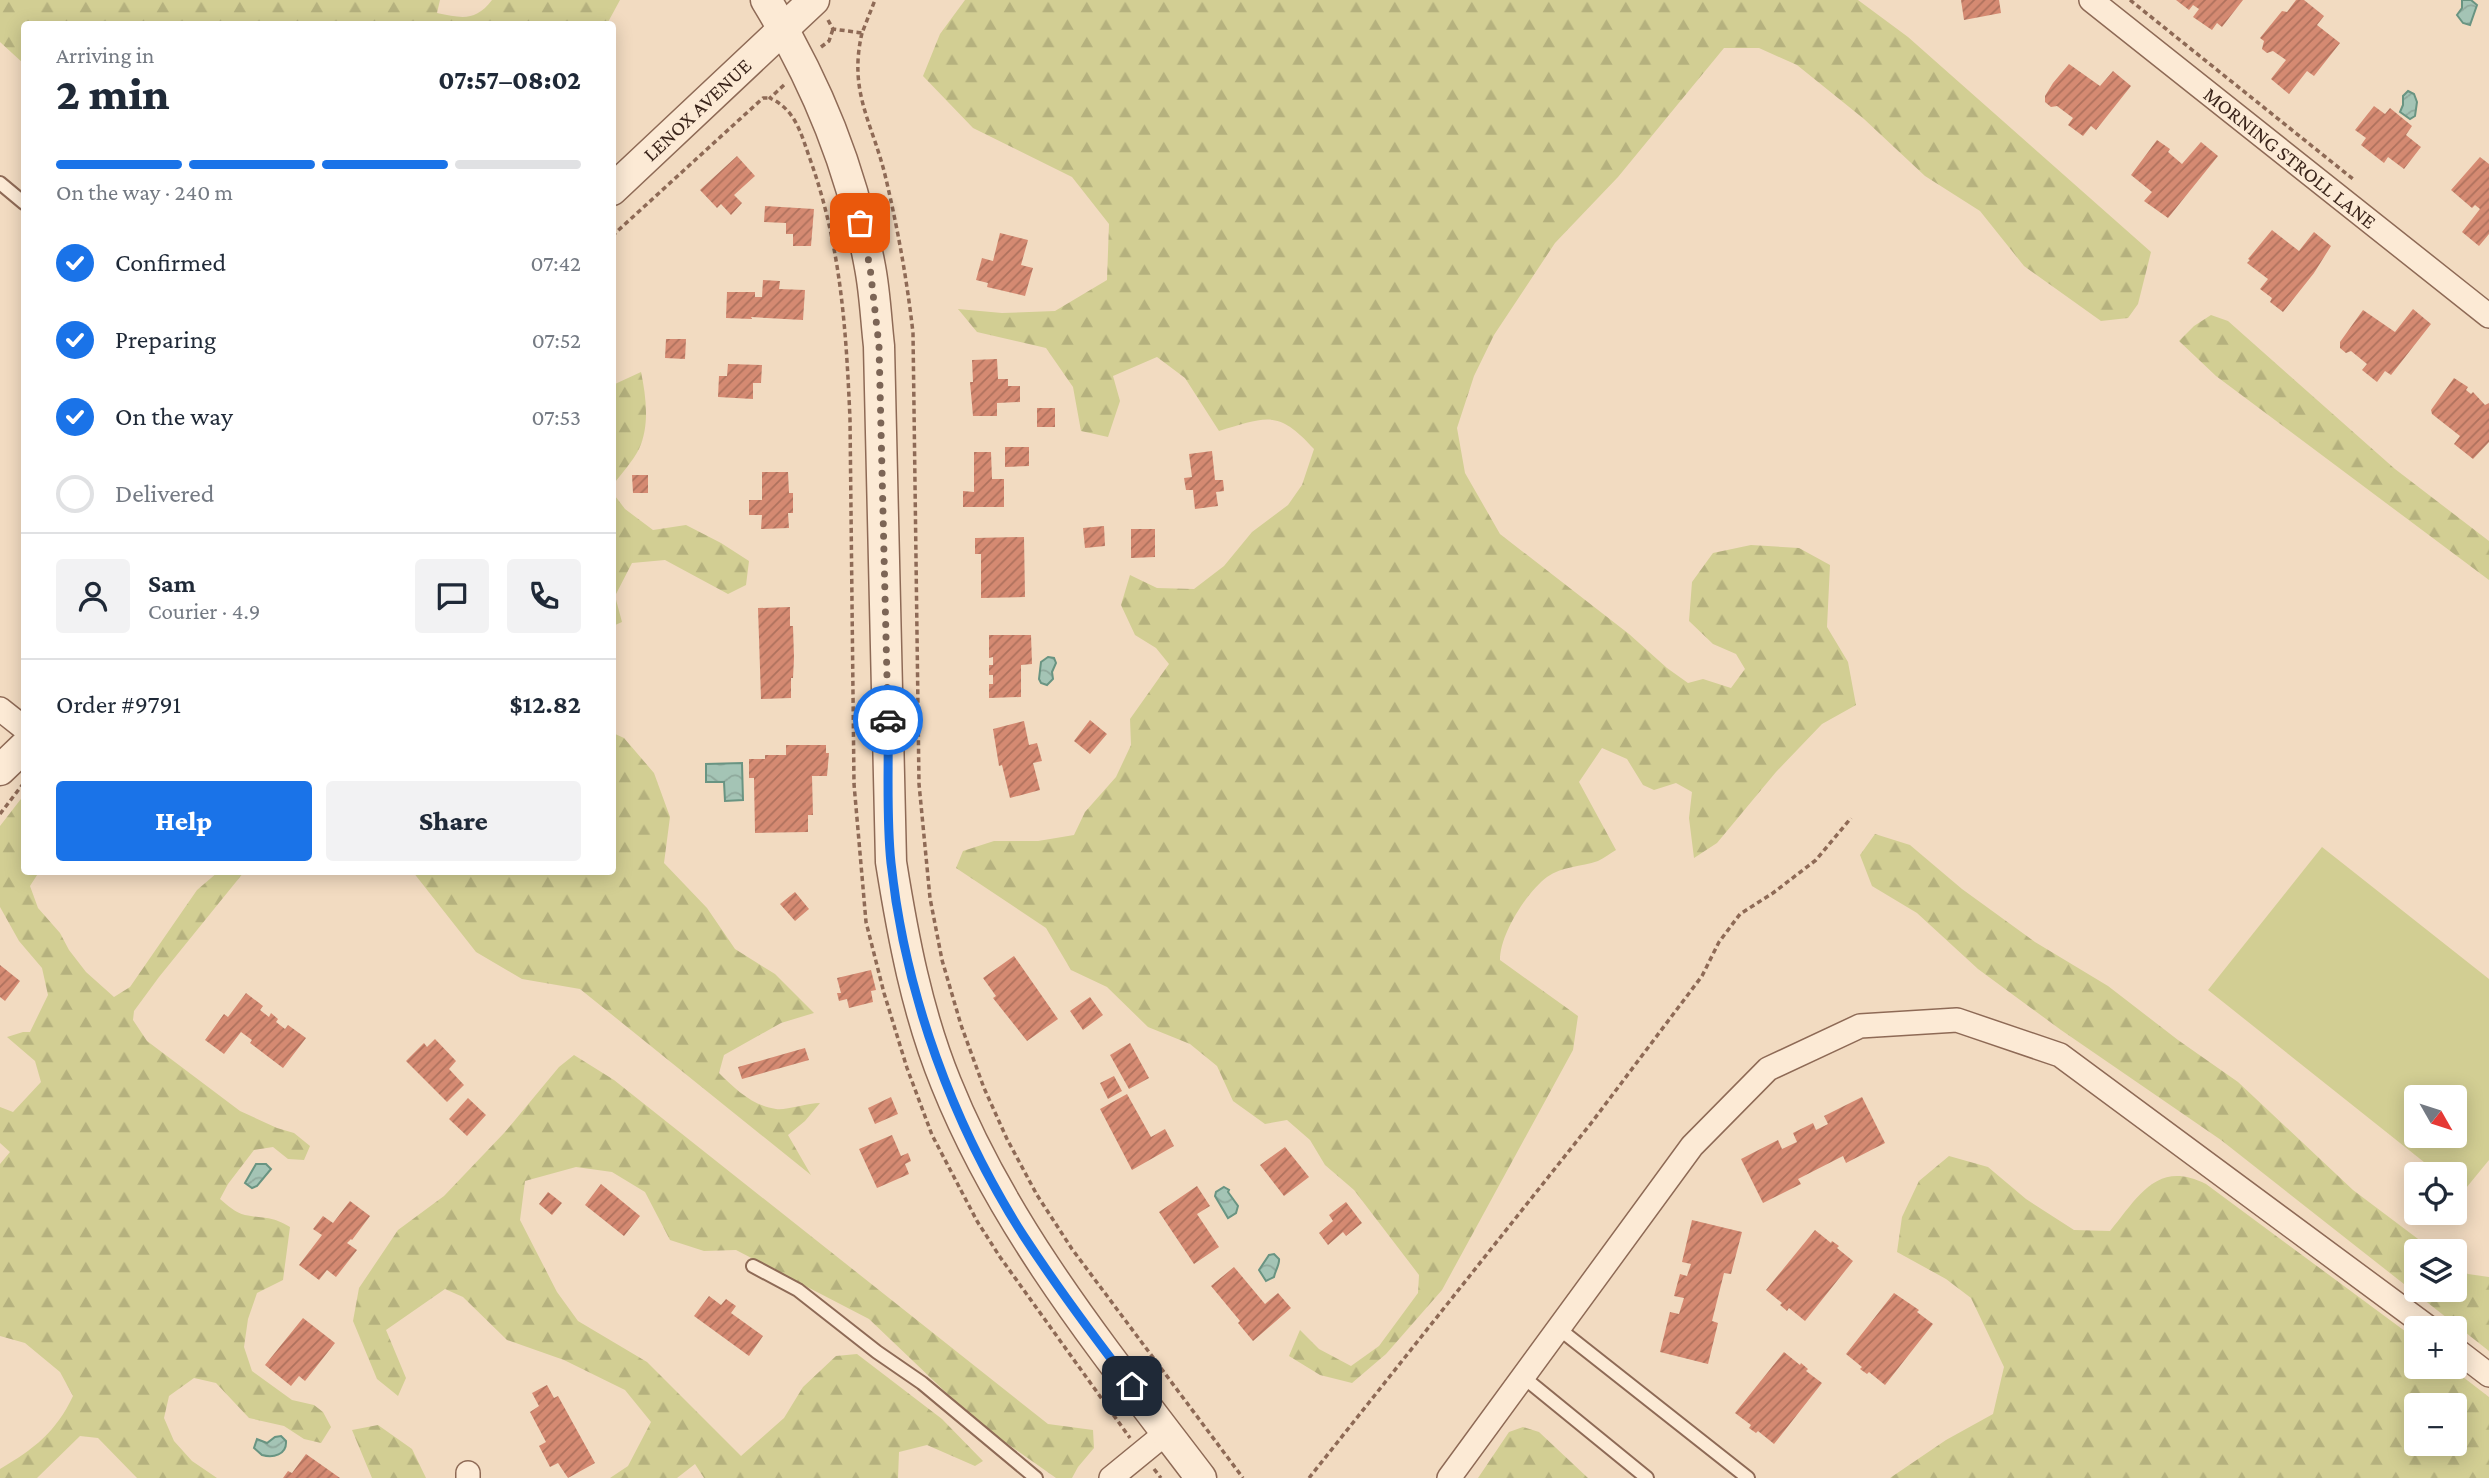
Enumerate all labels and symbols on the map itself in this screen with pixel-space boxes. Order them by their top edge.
street label: LENOX AVENUE [638,53,756,166]
street label: MORNING STROLL LANE [2199,82,2381,234]
pin [830,193,890,253]
courier [853,685,923,755]
north arrow [2404,1085,2468,1148]
pin [1102,1356,1162,1416]

